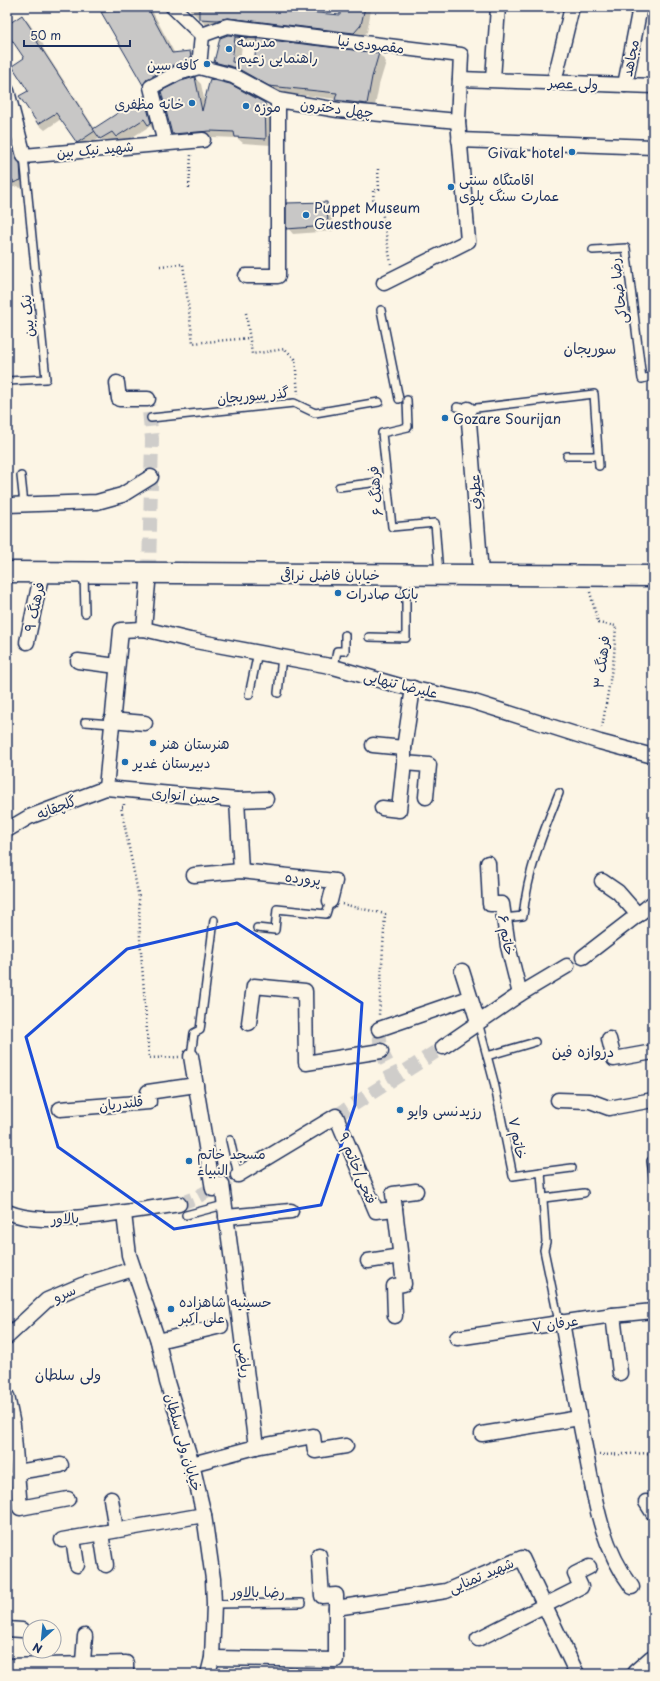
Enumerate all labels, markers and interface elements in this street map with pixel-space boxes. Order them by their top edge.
scale bar [24,22,130,48]
text: 50 m [30,26,61,44]
street label: مقصودی نیا [336,29,406,59]
place label: مدرسه راهنمایی زعیم [237,31,318,69]
street label: مجاهد [616,38,644,78]
marker: مدرسه راهنمایی زعیم [224,44,234,54]
place label: کافه سین [147,54,199,75]
marker: کافه سین [202,59,212,69]
street label: ولی عصر [546,72,599,94]
place label: خانه مظفری [114,93,184,114]
street label: چهل دخترون [299,93,375,123]
place label: موزه [254,96,281,117]
marker: خانه مظفری [187,98,197,108]
marker: موزه [241,101,251,111]
street label: شهید نیک بین [55,135,135,163]
place label: Givak hotel [488,142,564,163]
marker: Givak hotel [567,147,577,157]
place label: اقامتگاه سنتی عمارت سنگ پلوی [459,169,560,206]
marker: اقامتگاه سنتی عمارت سنگ پلوی [446,182,456,192]
place label: Puppet Museum Guesthouse [314,197,420,234]
marker: Puppet Museum Guesthouse [301,210,311,220]
street label: رضا ضحاکی [604,257,632,325]
street label: نیک بین [15,294,39,338]
district label: سوریجان [564,336,616,359]
street label: گذر سوریجان [216,381,290,409]
place label: Gozare Sourijan [453,408,561,429]
marker: Gozare Sourijan [440,413,450,423]
street label: فرهنگ ۶ [362,465,388,517]
street label: عطوف [463,474,487,510]
street label: خیابان فاضل نراقی [280,564,380,585]
street label: فرهنگ ۹ [18,580,50,634]
place label: بانک صادرات [346,583,419,604]
marker: بانک صادرات [333,588,343,598]
street label: فرهنگ ۳ [587,634,615,690]
street label: علیرضا تنهایی [362,665,440,703]
place label: هنرستان هنر [160,733,230,754]
marker: هنرستان هنر [148,738,158,748]
place label: دبیرستان غدیر [132,752,211,773]
marker: دبیرستان غدیر [120,757,130,767]
street label: حسن انواری [151,782,221,808]
street label: گلچقانه [33,790,79,824]
street label: پرورده [284,866,322,890]
street label: خاتم ۶ [492,913,521,957]
district label: دروازه فین [552,1039,614,1062]
street label: قلندریان [98,1090,144,1116]
place label: رزیدنسی وایو [407,1100,482,1121]
marker: رزیدنسی وایو [395,1105,405,1115]
street label: خاتم ۷ [503,1115,532,1161]
street label: فتحی/خاتم ۹ [333,1129,383,1208]
place label: مسجد خاتم النبیاء [197,1143,266,1180]
marker: مسجد خاتم النبیاء [184,1156,194,1166]
street label: بالاور [49,1207,80,1229]
street label: سرو [48,1279,79,1308]
place label: حسینیه شاهزاده علی اکبر [178,1291,272,1328]
marker: حسینیه شاهزاده علی اکبر [166,1304,176,1314]
street label: عرفان ۷ [531,1309,579,1337]
street label: ریاضی [232,1341,258,1379]
district label: ولی سلطان [35,1362,101,1385]
street label: خیابان ولی سلطان [160,1391,208,1493]
street label: شهید تمنایی [445,1552,517,1598]
street label: رضا بالاور [230,1581,285,1602]
north arrow [22,1619,62,1659]
text: N [29,1639,45,1658]

